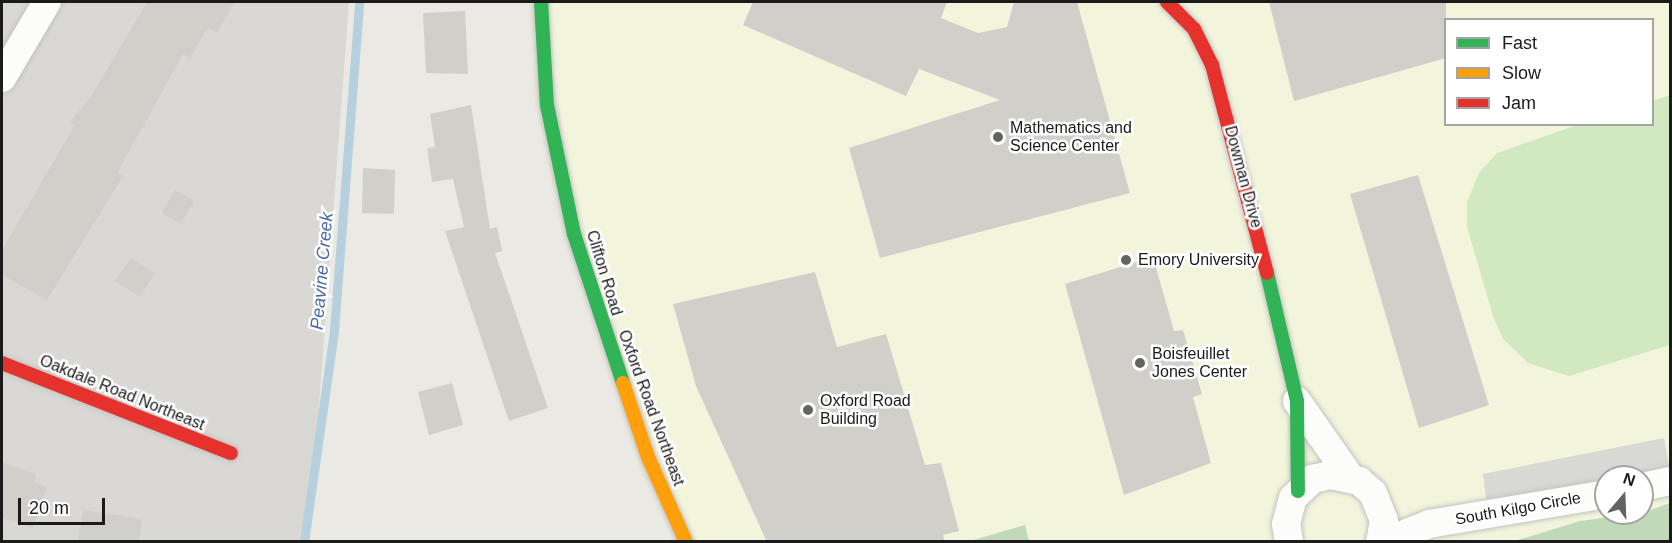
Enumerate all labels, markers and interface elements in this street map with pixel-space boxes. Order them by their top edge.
legend [1444,18,1654,126]
text: Fast [1502,33,1537,53]
text: Slow [1502,63,1541,83]
text: Jam [1502,93,1536,113]
place label: Mathematics and Science Center [1010,118,1132,156]
street label: Dowman Drive [1220,124,1266,230]
marker: Mathematics and Science Center [991,130,1005,144]
water label: Peavine Creek [306,211,338,331]
street label: Clifton Road [582,228,626,318]
place label: Emory University [1138,250,1259,270]
marker: Emory University [1119,253,1133,267]
street label: Oxford Road Northeast [614,327,688,489]
place label: Boisfeuillet Jones Center [1152,344,1247,382]
street label: Oakdale Road Northeast [37,351,207,435]
marker: Boisfeuillet Jones Center [1133,356,1147,370]
place label: Oxford Road Building [820,391,911,429]
marker: Oxford Road Building [801,403,815,417]
north arrow [1594,465,1654,525]
text: N [1621,469,1638,489]
scale bar [21,486,108,524]
street label: South Kilgo Circle [1454,489,1582,529]
text: 20 m [29,498,69,518]

